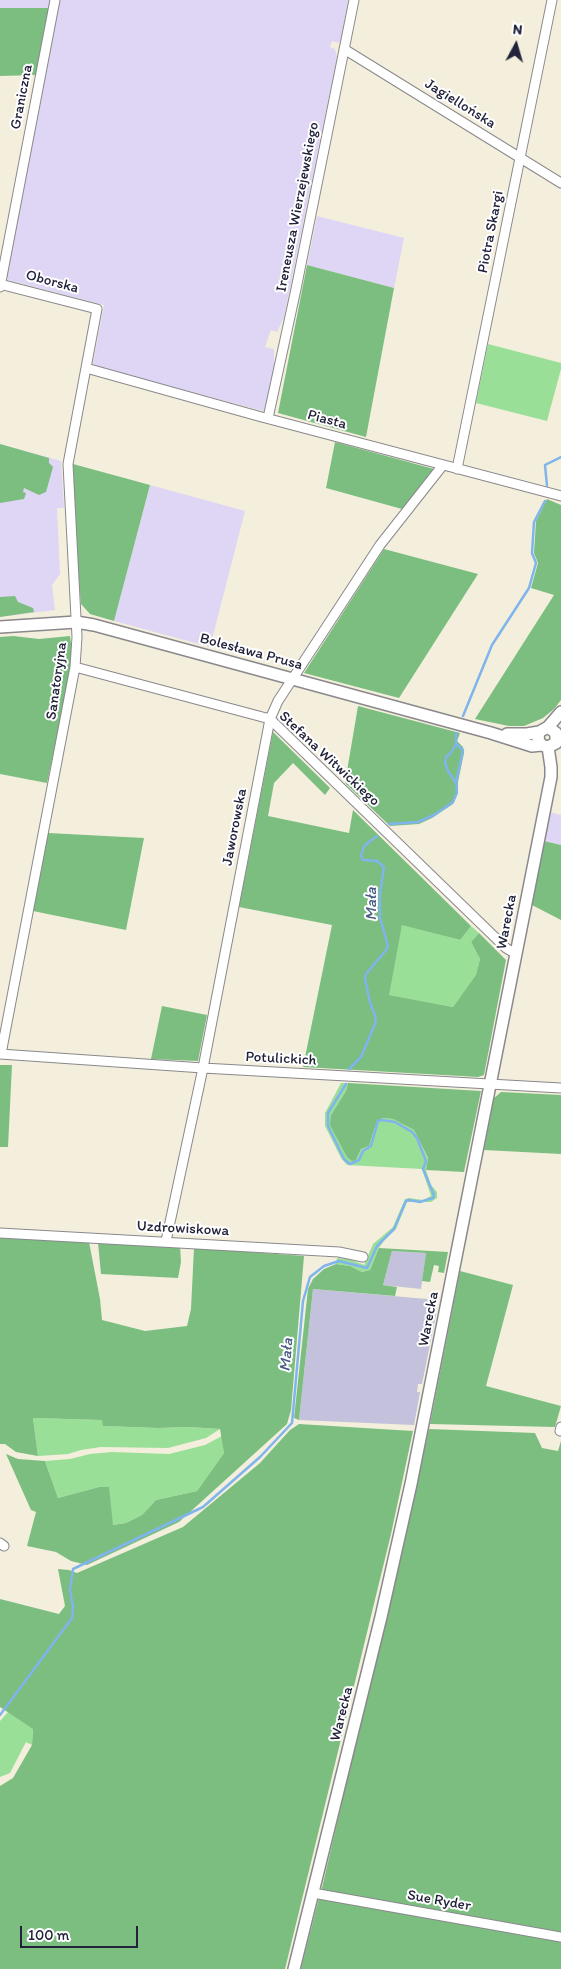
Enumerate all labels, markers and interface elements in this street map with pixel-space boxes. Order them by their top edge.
north arrow [491,20,541,70]
text: N [512,21,523,39]
street label: Graniczna [7,63,37,131]
street label: Jagiellońska [421,75,499,133]
street label: Ireneusza Wierzejewskiego [273,120,323,294]
street label: Piotra Skargi [474,189,508,275]
street label: Oborska [24,266,80,298]
street label: Piasta [305,406,349,434]
street label: Bolesława Prusa [198,630,304,674]
street label: Sanatoryjna [43,641,71,721]
street label: Stefana Witwickiego [275,708,383,810]
street label: Jaworowska [219,787,251,867]
water label: Mała [362,887,382,921]
street label: Warecka [493,893,521,951]
street label: Potulickich [245,1048,317,1070]
street label: Uzdrowiskowa [136,1218,230,1240]
street label: Warecka [415,1290,443,1348]
water label: Mała [276,1338,298,1372]
street label: Warecka [327,1685,357,1743]
street label: Sue Ryder [406,1887,472,1915]
scale bar [22,1916,140,1948]
text: 100 m [28,1926,69,1944]

